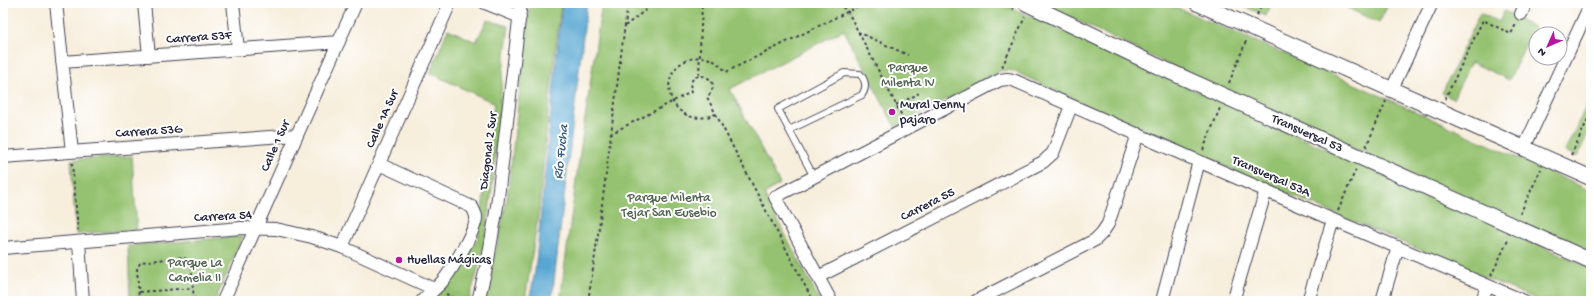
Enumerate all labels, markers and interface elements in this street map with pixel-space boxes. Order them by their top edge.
north arrow [1528,26,1568,66]
street label: Carrera 53F [166,28,233,48]
text: N [1536,45,1549,58]
park label: Parque Milenta IV [881,61,935,91]
street label: Calle 1A Sur [363,86,403,151]
place label: Mural Jenny pajaro [899,98,966,128]
marker: Mural Jenny pajaro [887,107,897,117]
street label: Diagonal 2 Sur [477,110,501,192]
street label: Transversal 53 [1268,111,1345,156]
street label: Calle 1 Sur [258,117,295,174]
street label: Carrera 53G [115,122,184,142]
water label: Río Fucha [551,123,573,180]
street label: Transversal 53A [1229,153,1314,201]
street label: Carrera 55 [898,185,958,225]
park label: Parque Milenta Tejar San Eusebio [620,191,717,221]
street label: Carrera 54 [194,208,252,226]
place label: Huellas Mágicas [407,253,492,268]
marker: Huellas Mágicas [394,255,404,265]
park label: Parque La Camelia II [167,256,223,286]

